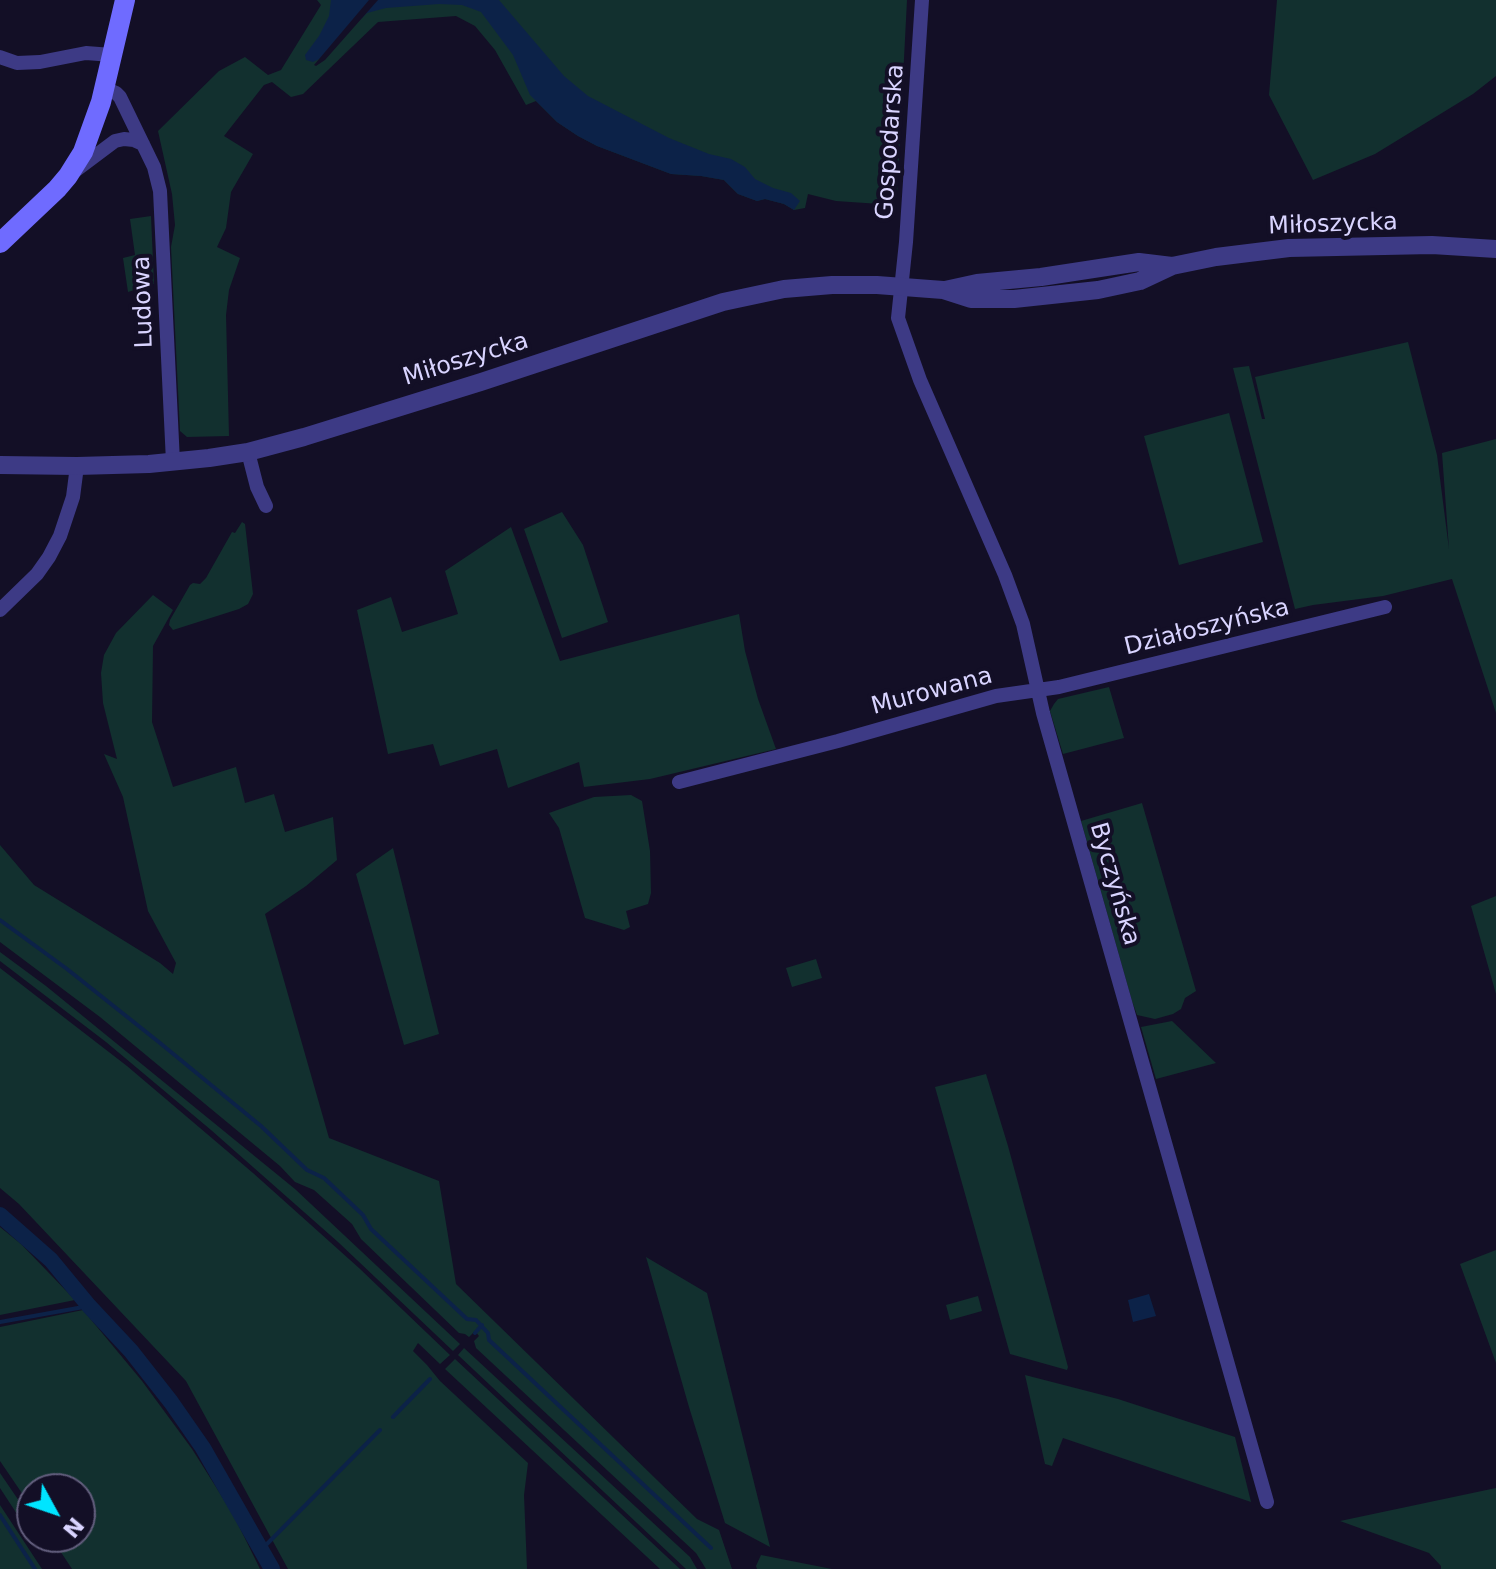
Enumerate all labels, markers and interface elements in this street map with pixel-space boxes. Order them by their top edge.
street label: Gospodarska [871,63,911,221]
street label: Miłoszycka [1268,208,1398,242]
street label: Ludowa [128,255,160,349]
street label: Miłoszycka [400,327,532,393]
street label: Działoszyńska [1121,594,1293,662]
street label: Murowana [868,662,996,722]
street label: Byczyńska [1083,819,1145,949]
north arrow [16,1473,96,1553]
text: N [58,1512,89,1543]

